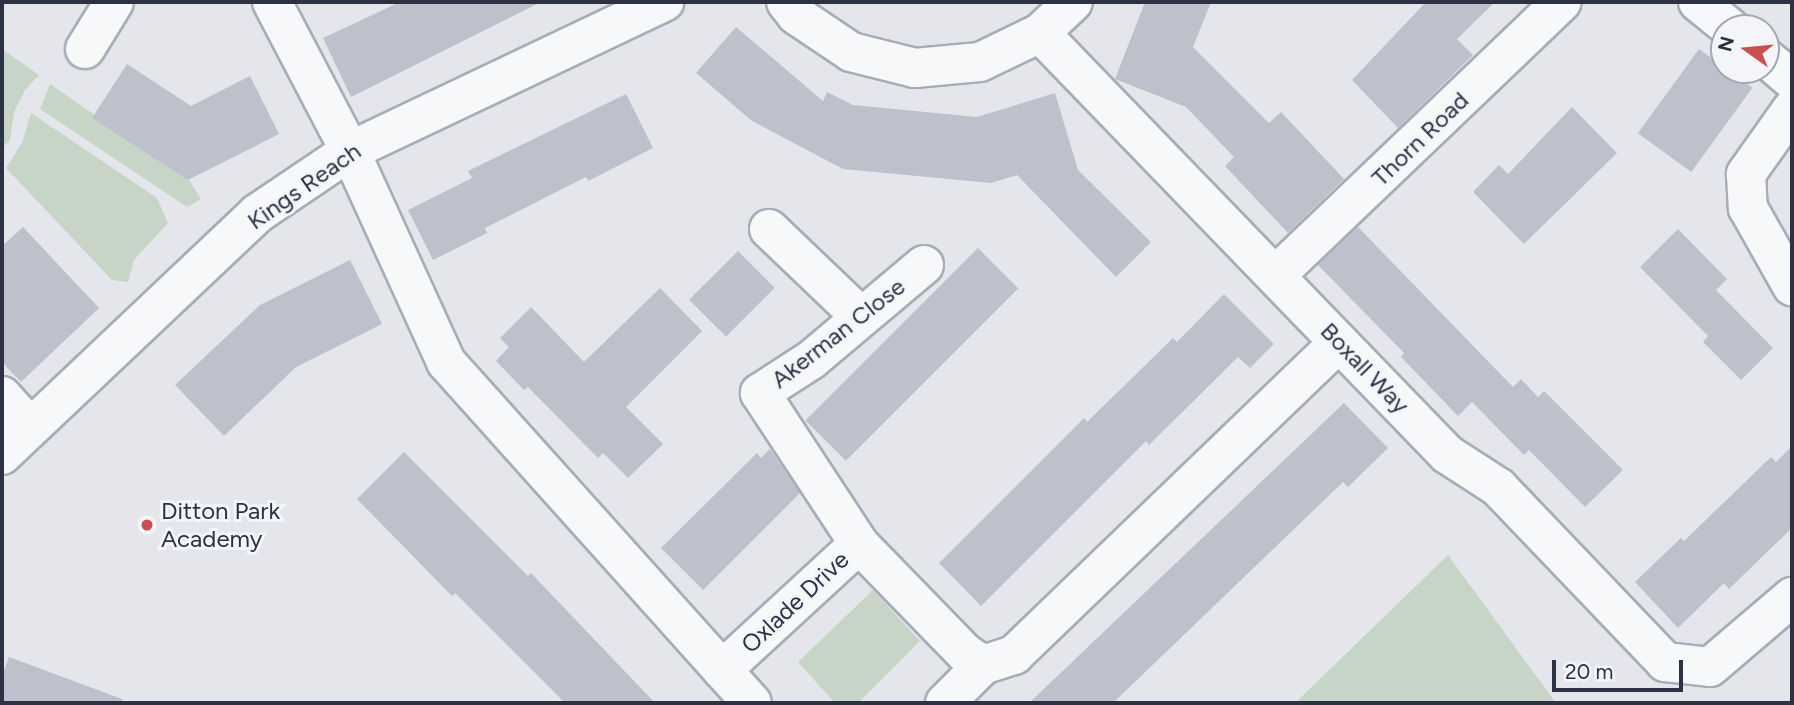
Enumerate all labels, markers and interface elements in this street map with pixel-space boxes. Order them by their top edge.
north arrow [1710,14,1780,84]
text: N [1713,34,1739,54]
street label: Thorn Road [1366,86,1474,192]
street label: Kings Reach [242,136,366,236]
street label: Akerman Close [765,272,911,394]
street label: Boxall Way [1315,317,1415,419]
place label: Ditton Park Academy [161,497,280,553]
marker: Ditton Park Academy [139,517,155,533]
street label: Oxlade Drive [735,545,855,659]
scale bar [1556,646,1687,690]
text: 20 m [1565,659,1613,684]

